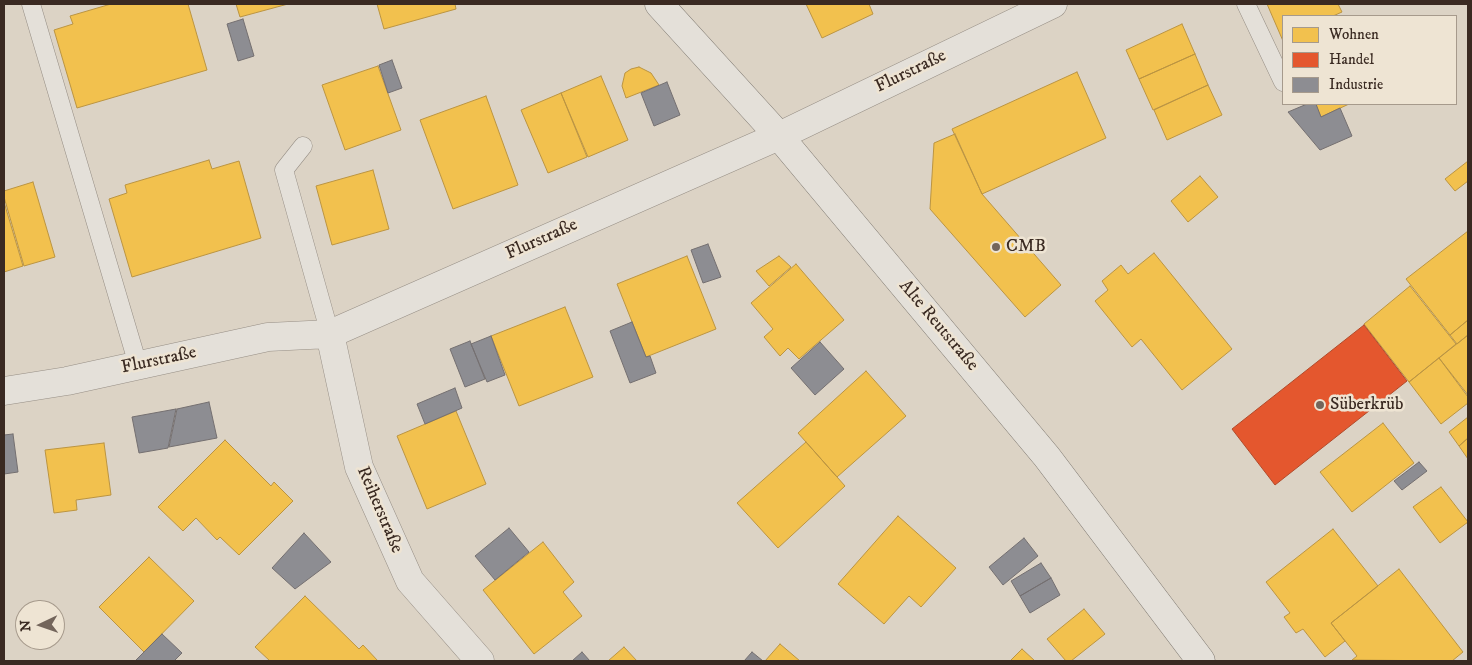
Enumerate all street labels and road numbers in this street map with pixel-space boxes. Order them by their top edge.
street label: Flurstraße [872,46,950,98]
street label: Flurstraße [503,215,581,265]
street label: Alte Reutstraße [894,276,982,376]
street label: Flurstraße [119,343,199,379]
street label: Reiherstraße [351,463,407,557]

